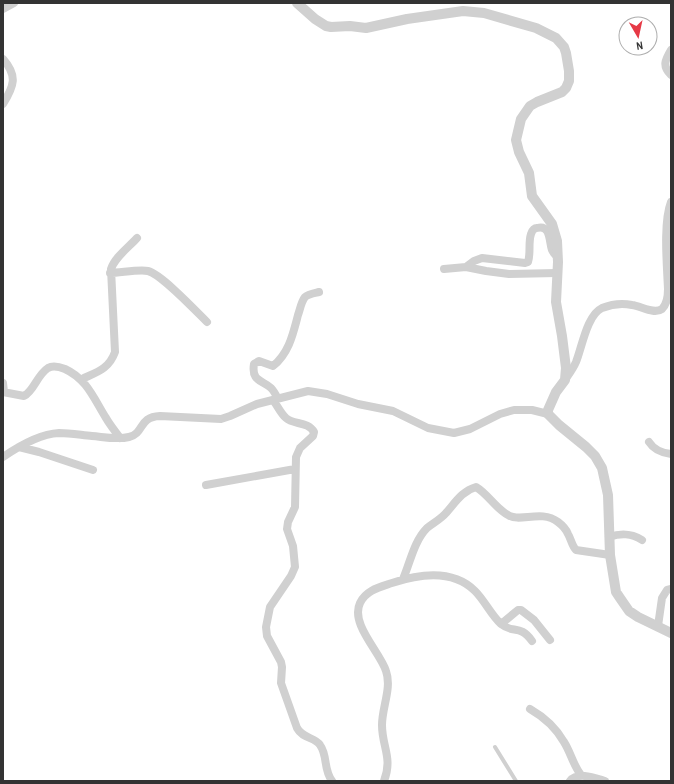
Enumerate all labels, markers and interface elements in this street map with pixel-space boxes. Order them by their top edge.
north arrow [618,16,658,56]
text: N [635,38,644,53]

